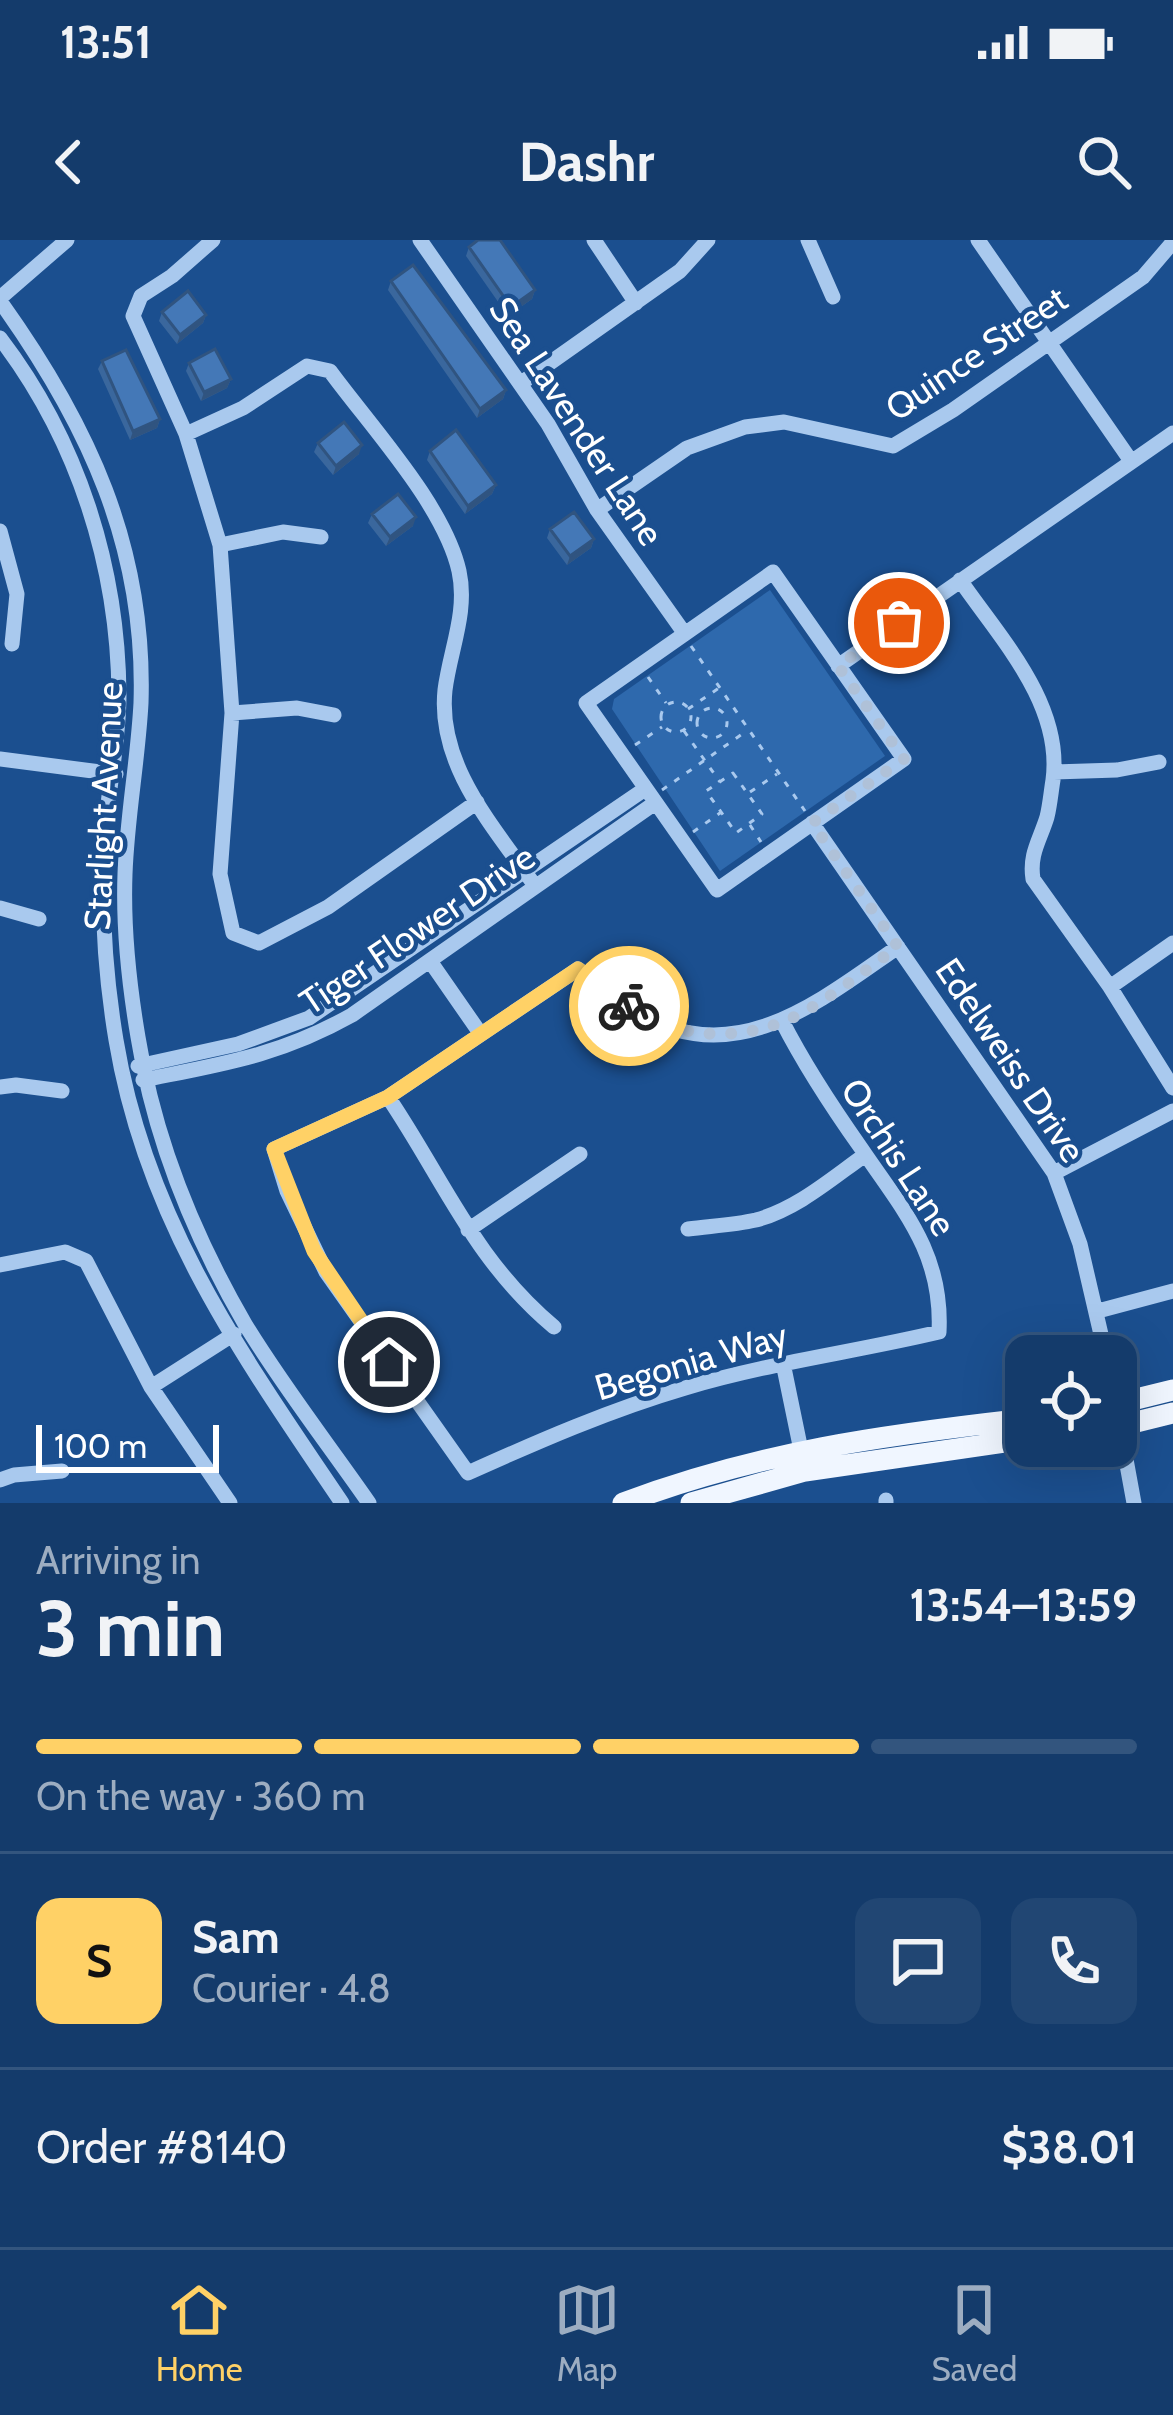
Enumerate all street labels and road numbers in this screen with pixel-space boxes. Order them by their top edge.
street label: Quince Street [877,276,1075,430]
street label: Sea Lavender Lane [480,289,674,553]
street label: Starlight Avenue [75,681,131,931]
street label: Tiger Flower Drive [291,834,543,1024]
street label: Edelweiss Drive [927,950,1095,1170]
street label: Orchis Lane [832,1070,966,1244]
street label: Begonia Way [590,1313,792,1409]

